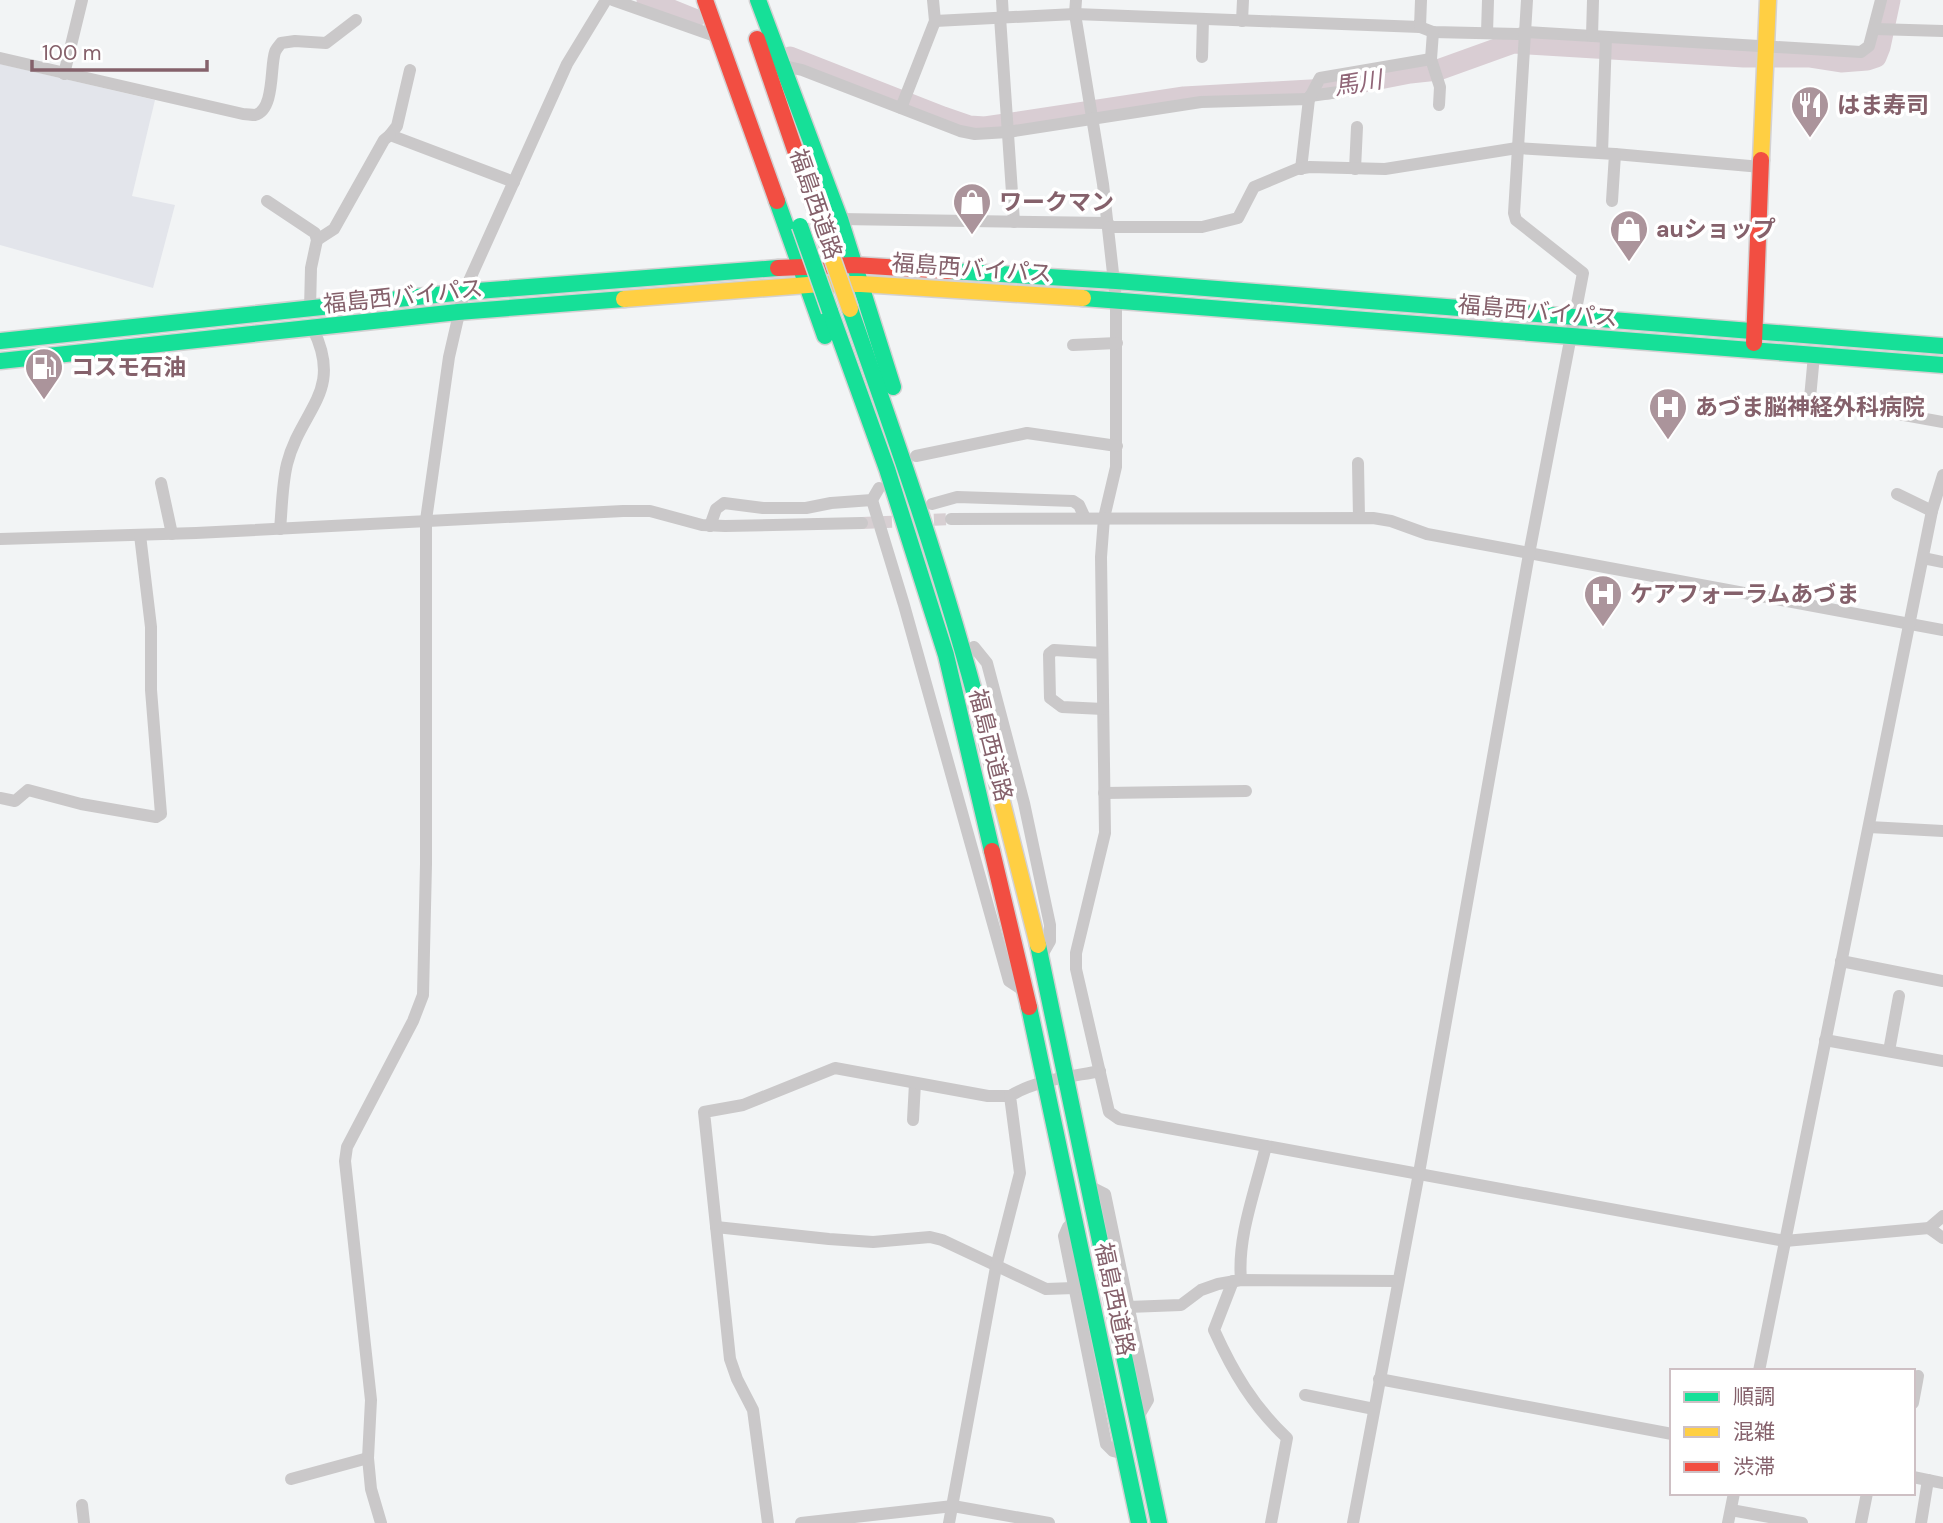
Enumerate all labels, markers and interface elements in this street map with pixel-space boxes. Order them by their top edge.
scale bar [32,28,206,72]
text: 100 m [42,39,102,67]
water label: 馬川 [1332,63,1387,102]
restaurant icon: はま寿司 [1789,84,1831,139]
place label: はま寿司 [1837,90,1929,120]
street label: 福島西道路 [783,145,849,263]
shop icon: ワークマン [951,181,993,236]
place label: ワークマン [999,187,1114,217]
shop icon: auショップ [1608,208,1650,263]
place label: auショップ [1656,214,1776,244]
street label: 福島西バイパス [891,247,1053,289]
street label: 福島西バイパス [322,273,484,319]
street label: 福島西バイパス [1457,289,1619,333]
fuel station icon: コスモ石油 [23,346,65,401]
place label: コスモ石油 [71,352,186,382]
hospital icon: あづま脳神経外科病院 [1647,386,1689,441]
place label: あづま脳神経外科病院 [1695,392,1925,422]
hospital icon: ケアフォーラムあづま [1582,573,1624,628]
place label: ケアフォーラムあづま [1630,579,1859,609]
street label: 福島西道路 [963,686,1019,804]
street label: 福島西道路 [1088,1240,1142,1358]
legend [1670,1369,1915,1495]
text: 順調 [1733,1383,1775,1411]
text: 混雑 [1733,1418,1775,1446]
text: 渋滞 [1733,1453,1775,1481]

